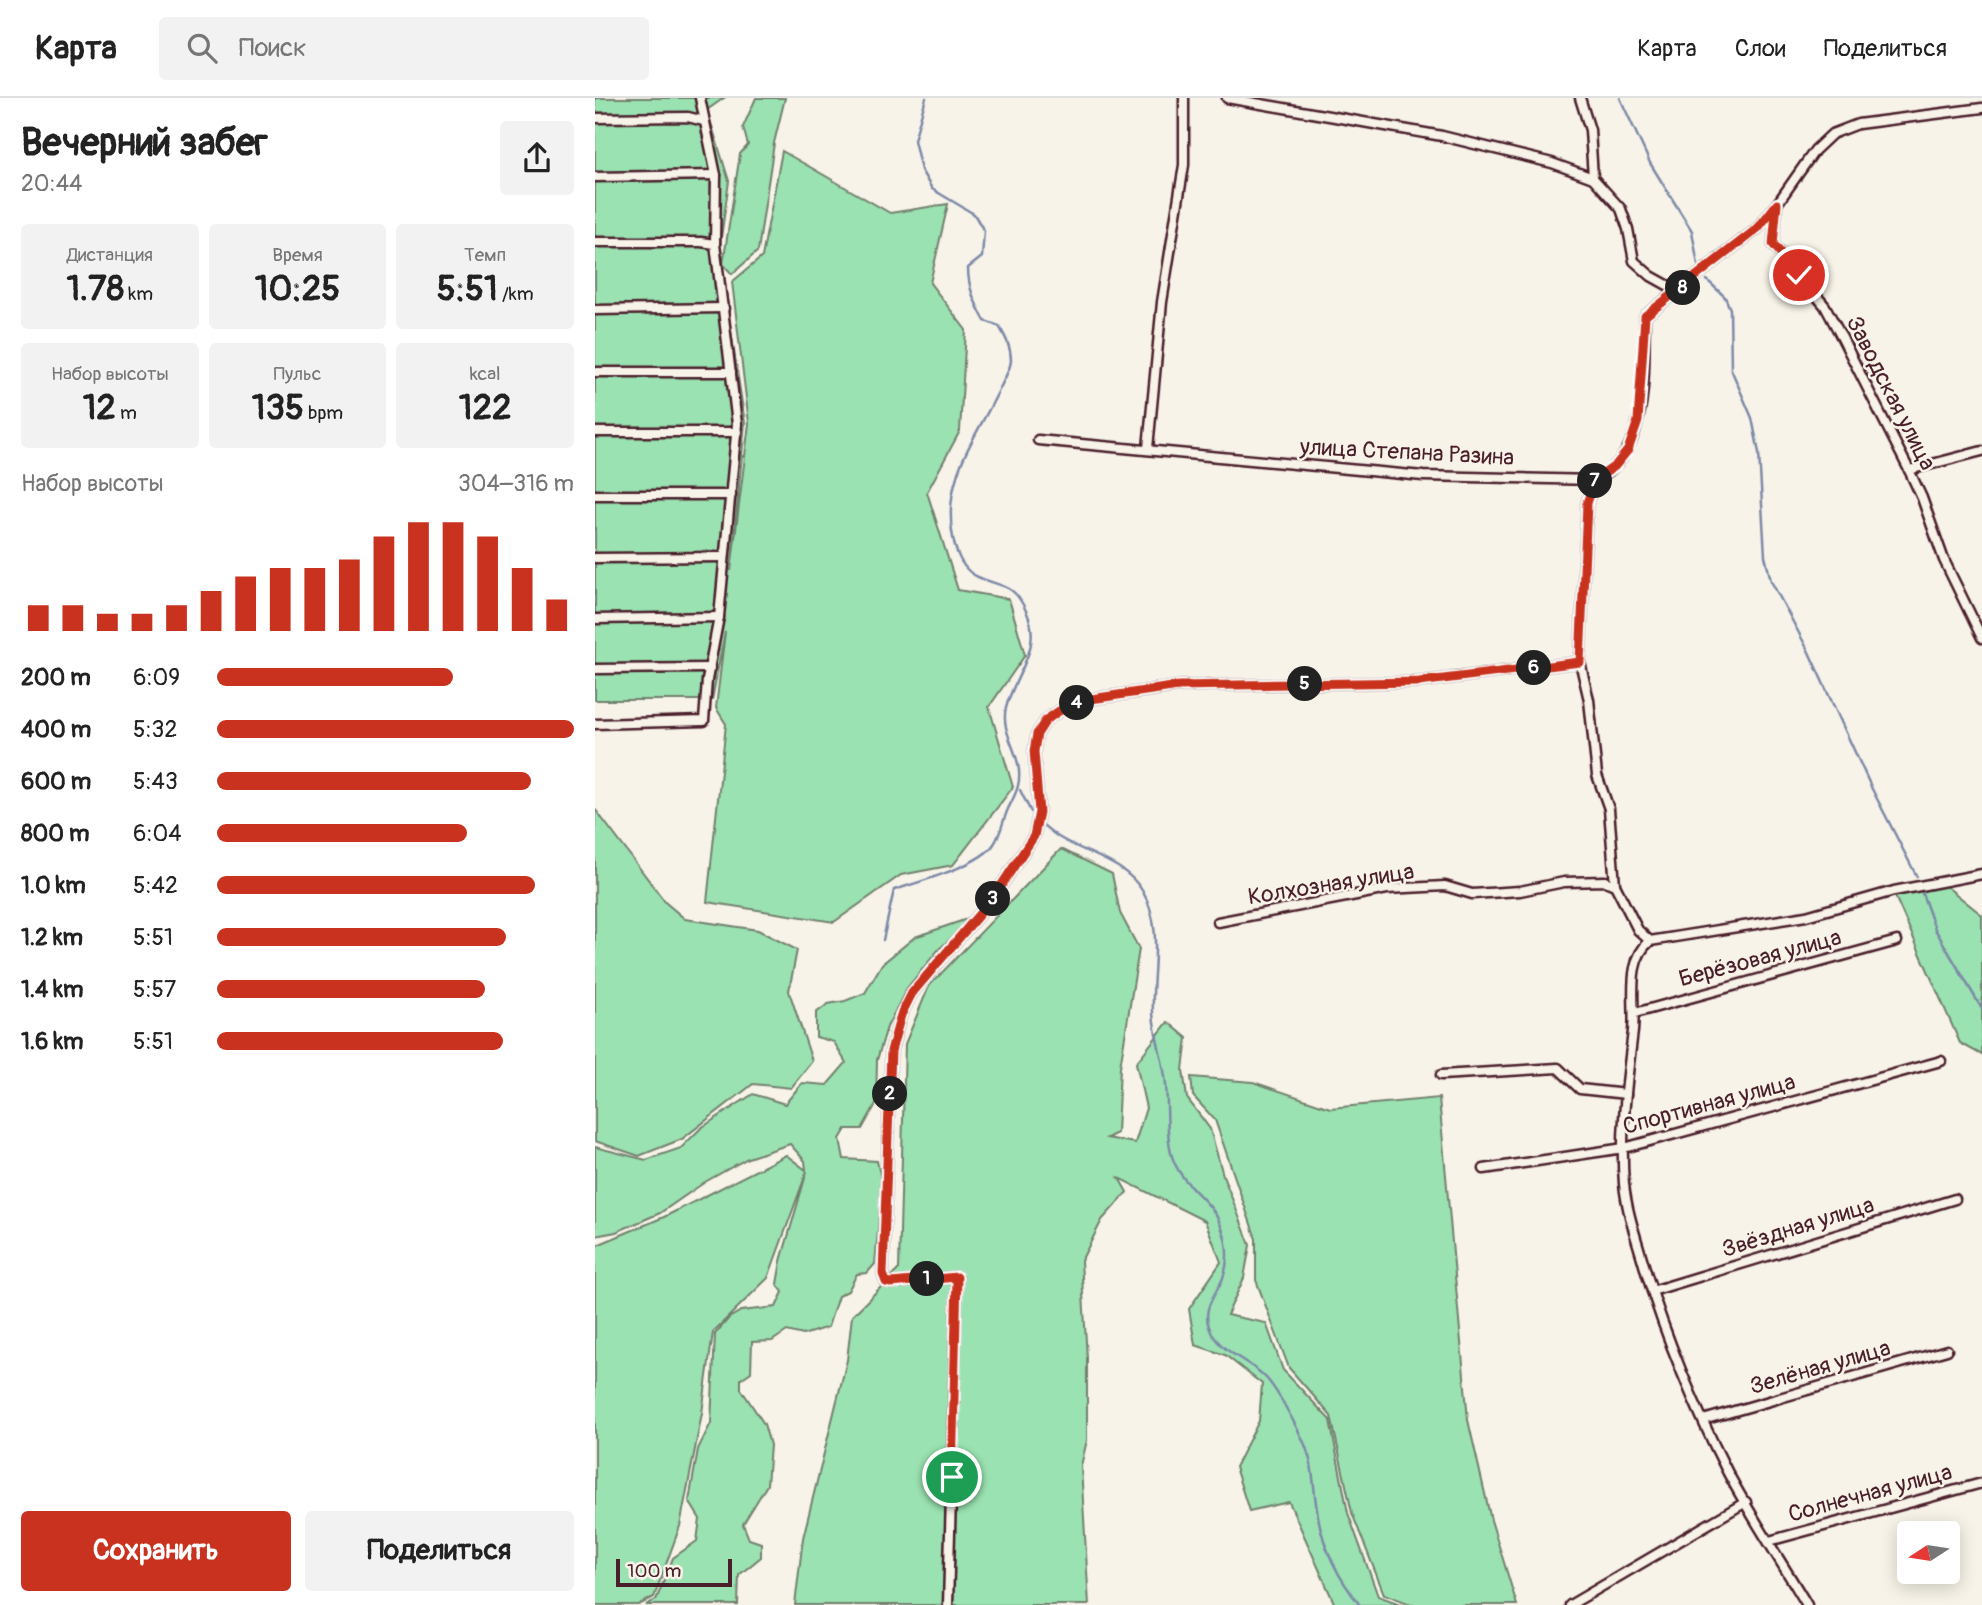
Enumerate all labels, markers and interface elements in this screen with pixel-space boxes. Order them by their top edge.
search box [159,17,649,80]
text: Карта [35,28,117,69]
icon: search [183,29,221,67]
text: Поиск [239,32,307,64]
text: Карта [1637,34,1697,63]
text: Слои [1735,34,1786,63]
text: Поделиться [1824,34,1947,63]
text: Вечерний забег [21,119,268,167]
button: share [500,121,574,195]
text: 20:44 [21,169,82,198]
text: Дистанция [67,243,153,267]
text: Время [272,243,323,267]
text: Темп [464,243,506,267]
pin [1769,245,1829,305]
icon: check [1780,256,1818,294]
text: 1.78 [67,267,124,311]
text: 10:25 [255,267,340,311]
text: 5:51 [437,267,498,311]
pin: 8 [1665,270,1701,306]
text: 8 [1678,275,1687,299]
text: km [124,282,153,306]
text: /km [498,282,534,306]
street label: Заводская улица [1840,311,1942,475]
text: Набор высоты [51,362,169,386]
text: Пульс [274,362,321,386]
text: kcal [470,362,501,386]
text: 12 [83,386,116,430]
text: 135 [252,386,304,430]
text: 122 [459,386,512,430]
text: m [116,401,137,425]
text: bpm [304,401,343,425]
street label: улица Степана Разина [1298,432,1515,472]
pin: 7 [1577,464,1613,498]
text: 7 [1589,468,1600,492]
text: Набор высоты [21,469,163,498]
text: 304–316 m [458,469,574,498]
pin: 6 [1517,650,1551,686]
text: 6 [1528,655,1539,679]
text: 200 m [21,663,91,692]
text: 6:09 [133,663,180,692]
pin: 5 [1287,666,1323,702]
text: 5 [1299,671,1310,695]
pin: 4 [1059,686,1095,720]
text: 4 [1071,690,1082,714]
text: 400 m [21,715,91,744]
text: 5:32 [133,715,177,744]
text: 600 m [21,767,91,796]
text: 5:43 [133,767,178,796]
text: 800 m [21,819,89,848]
text: 6:04 [133,819,182,848]
street label: Колхозная улица [1246,857,1416,911]
text: 1.0 km [21,871,86,900]
text: 5:42 [133,871,178,900]
pin: 3 [975,882,1011,916]
text: 3 [987,886,998,910]
street label: Берёзовая улица [1676,922,1844,994]
text: 1.2 km [21,923,83,952]
text: 5:51 [133,923,173,952]
text: 1.4 km [21,975,83,1004]
text: 5:57 [133,975,176,1004]
text: 1.6 km [21,1027,83,1056]
text: 5:51 [133,1027,173,1056]
street label: Спортивная улица [1620,1067,1798,1141]
pin: 2 [873,1076,907,1112]
text: 2 [884,1081,895,1105]
street label: Звёздная улица [1718,1190,1878,1264]
pin: 1 [909,1262,945,1296]
text: 1 [923,1266,930,1290]
street label: Зелёная улица [1746,1333,1894,1401]
pin [922,1447,982,1507]
street label: Солнечная улица [1785,1457,1955,1529]
icon: arrive [933,1458,971,1496]
button: Сохранить [21,1511,291,1591]
button: Поделиться [305,1511,574,1591]
north arrow [1897,1521,1960,1584]
map controls [1897,1521,1960,1584]
scale bar [616,1556,731,1588]
text: 100 m [627,1559,681,1583]

